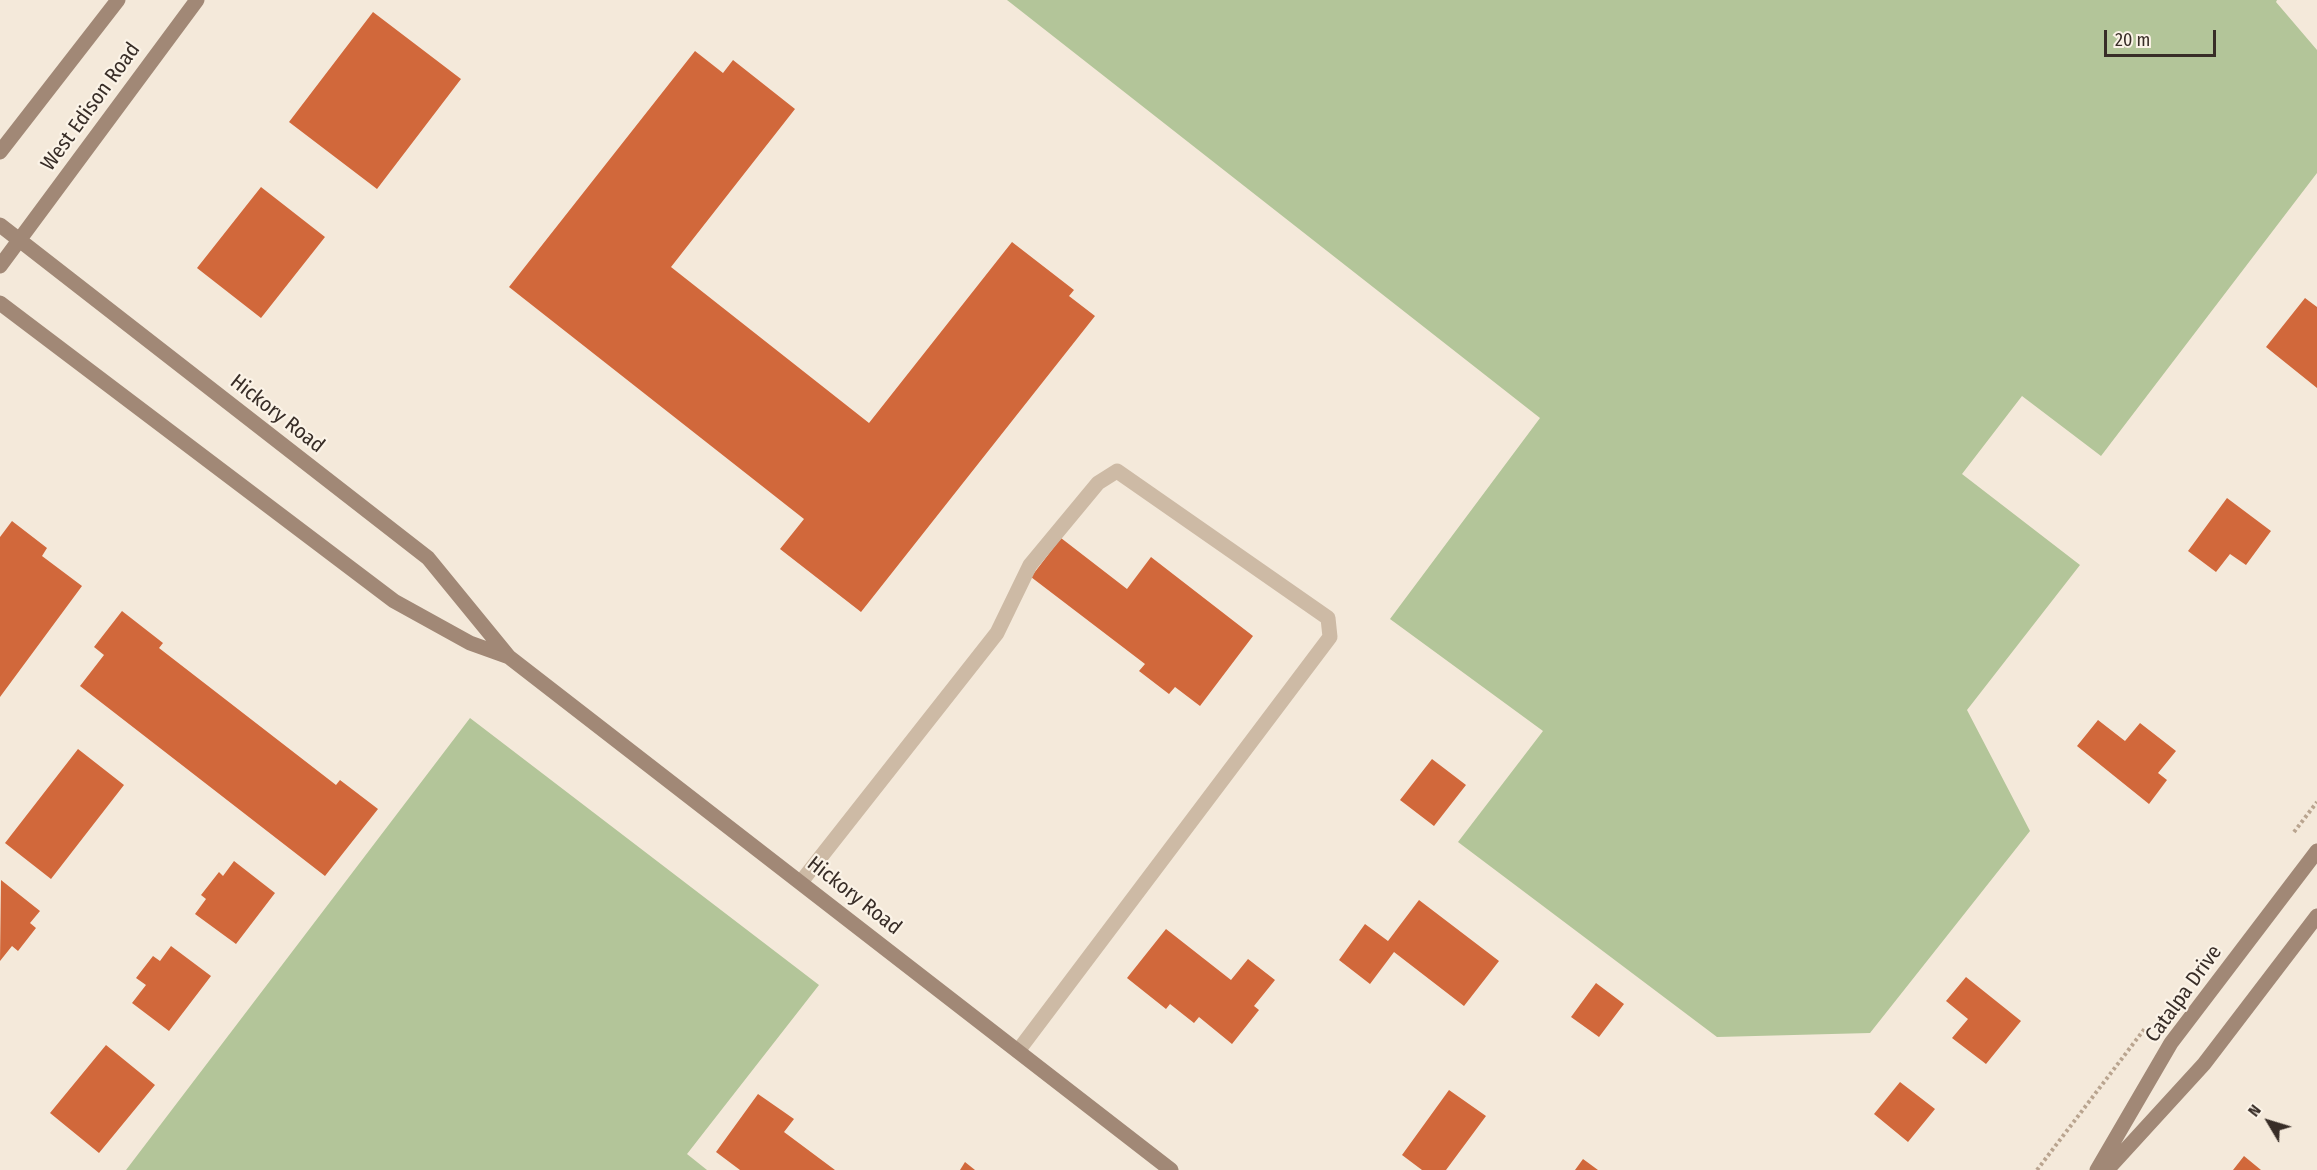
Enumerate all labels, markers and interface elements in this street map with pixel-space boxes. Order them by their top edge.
scale bar [2107,18,2220,56]
text: 20 m [2115,29,2150,51]
street label: West Edison Road [36,38,146,176]
street label: Hickory Road [225,369,329,459]
street label: Hickory Road [802,851,906,941]
street label: Catalpa Drive [2140,941,2228,1047]
north arrow [2239,1092,2299,1152]
text: N [2244,1101,2265,1120]

